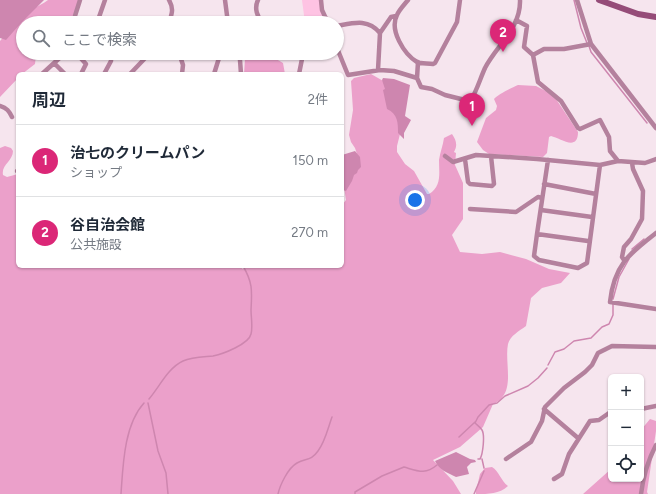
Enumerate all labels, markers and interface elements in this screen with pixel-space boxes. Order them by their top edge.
search box [16,16,344,60]
pin: 2 [490,19,516,52]
icon: search [30,27,52,49]
text: ここで検索 [62,31,137,49]
text: 周辺 [32,90,66,110]
text: 2件 [308,92,328,107]
pin: 1 [459,93,485,126]
text: 治七のクリームパン [70,144,205,162]
text: 1 [42,153,48,168]
text: 150 m [293,153,328,168]
text: ショップ [70,165,122,180]
your location [405,190,425,210]
text: 谷自治会館 [70,216,145,234]
text: 2 [41,225,49,240]
text: 270 m [291,225,328,240]
text: 公共施設 [70,237,122,252]
map controls [608,374,644,482]
button: + [608,374,644,410]
button: − [608,410,644,446]
button: locate [608,446,644,482]

